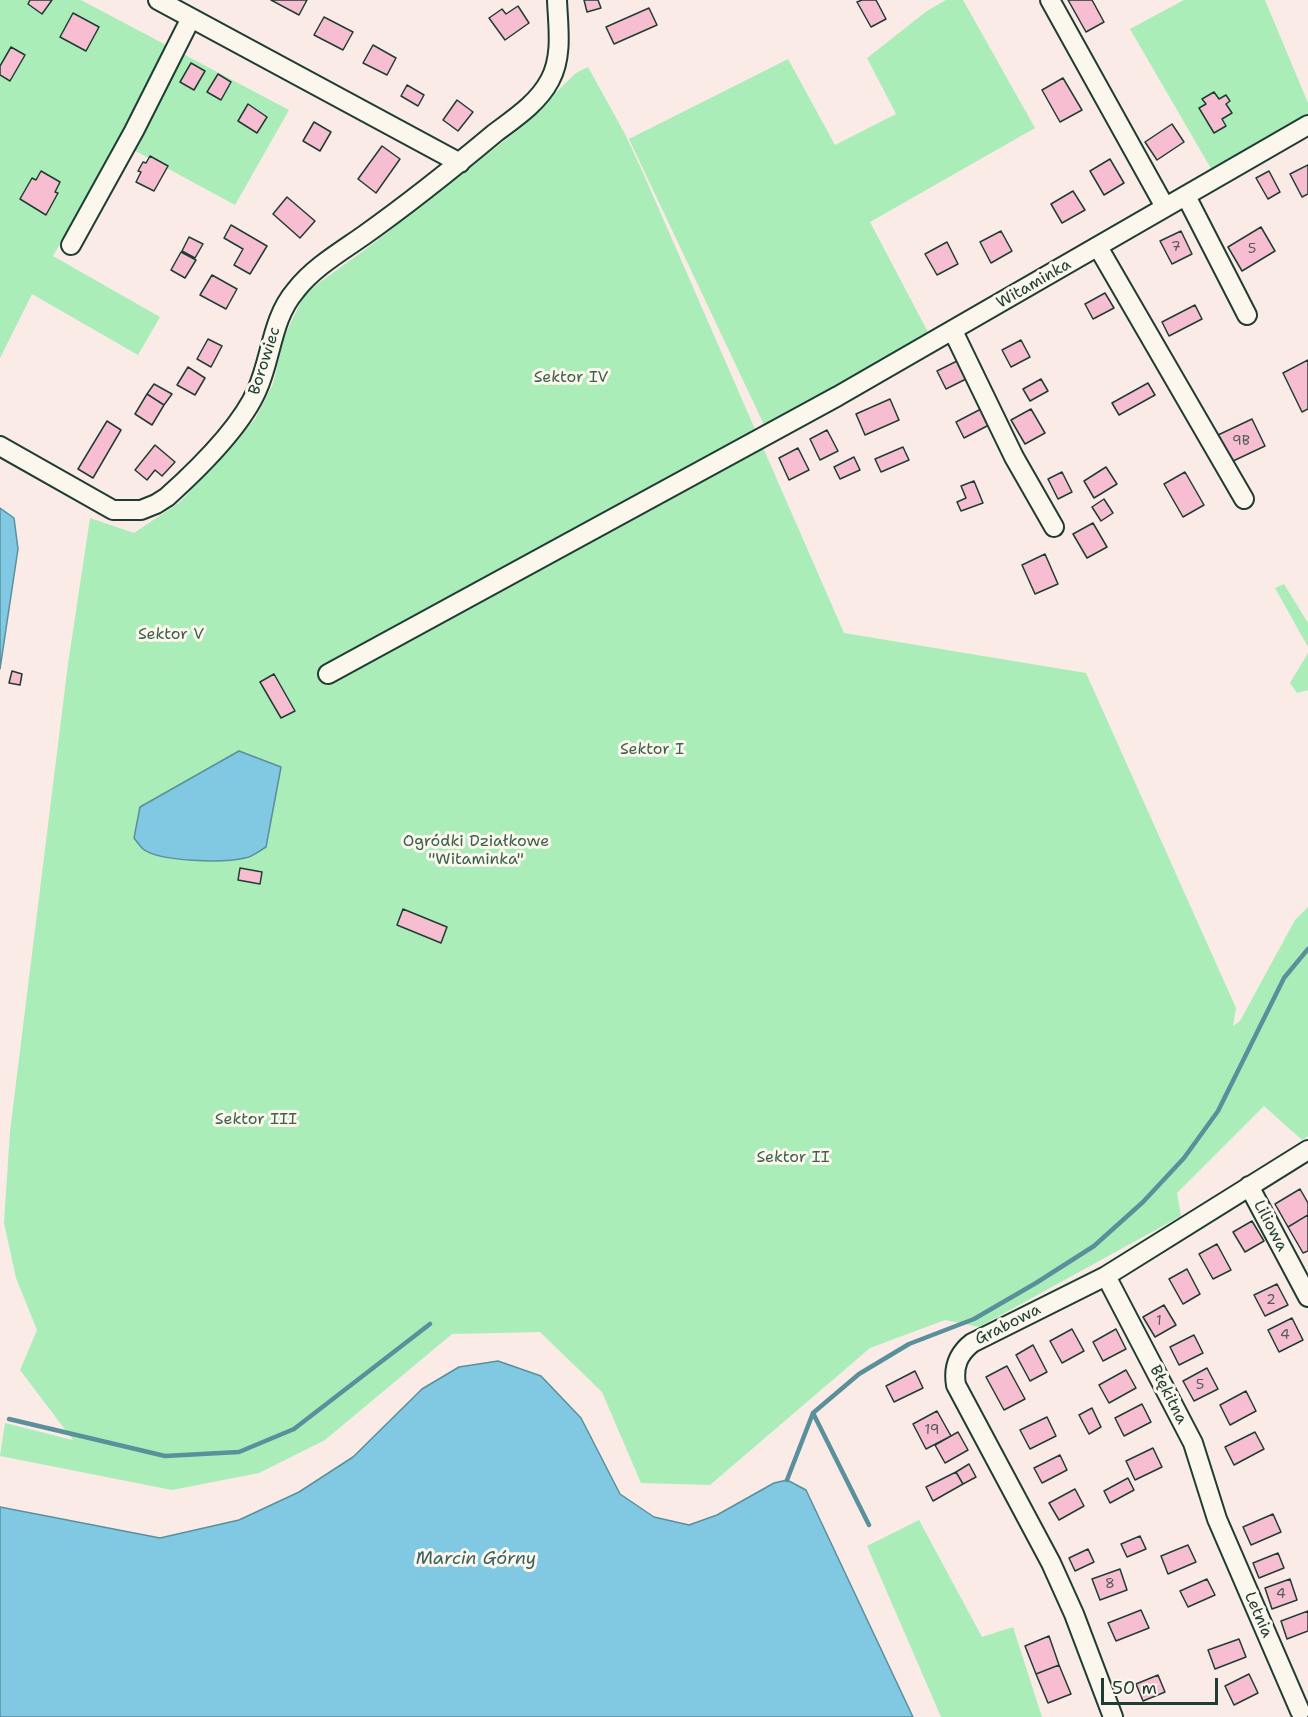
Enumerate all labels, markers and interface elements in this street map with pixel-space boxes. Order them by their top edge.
house number: 7 [1171,239,1181,255]
house number: 5 [1248,241,1256,257]
street label: Witaminka [993,255,1075,313]
street label: Borowiec [245,325,285,397]
park label: Sektor IV [534,368,608,388]
house number: 9B [1232,433,1250,449]
park label: Sektor V [138,625,204,645]
park label: Sektor I [620,740,684,760]
park label: Ogródki Działkowe "Witaminka" [403,832,549,870]
park label: Sektor III [215,1110,297,1130]
park label: Sektor II [756,1148,830,1168]
street label: Liliowa [1249,1197,1291,1255]
house number: 2 [1266,1292,1276,1308]
street label: Grabowa [972,1300,1044,1350]
house number: 1 [1156,1313,1162,1329]
house number: 4 [1280,1327,1290,1343]
street label: Błękitna [1145,1362,1191,1428]
house number: 5 [1196,1377,1204,1393]
house number: 19 [924,1422,940,1438]
water label: Marcin Górny [416,1548,536,1570]
house number: 8 [1105,1576,1115,1592]
house number: 4 [1276,1586,1286,1602]
street label: Letnia [1239,1589,1277,1641]
scale bar [1104,1666,1221,1704]
text: 50 m [1112,1676,1157,1700]

